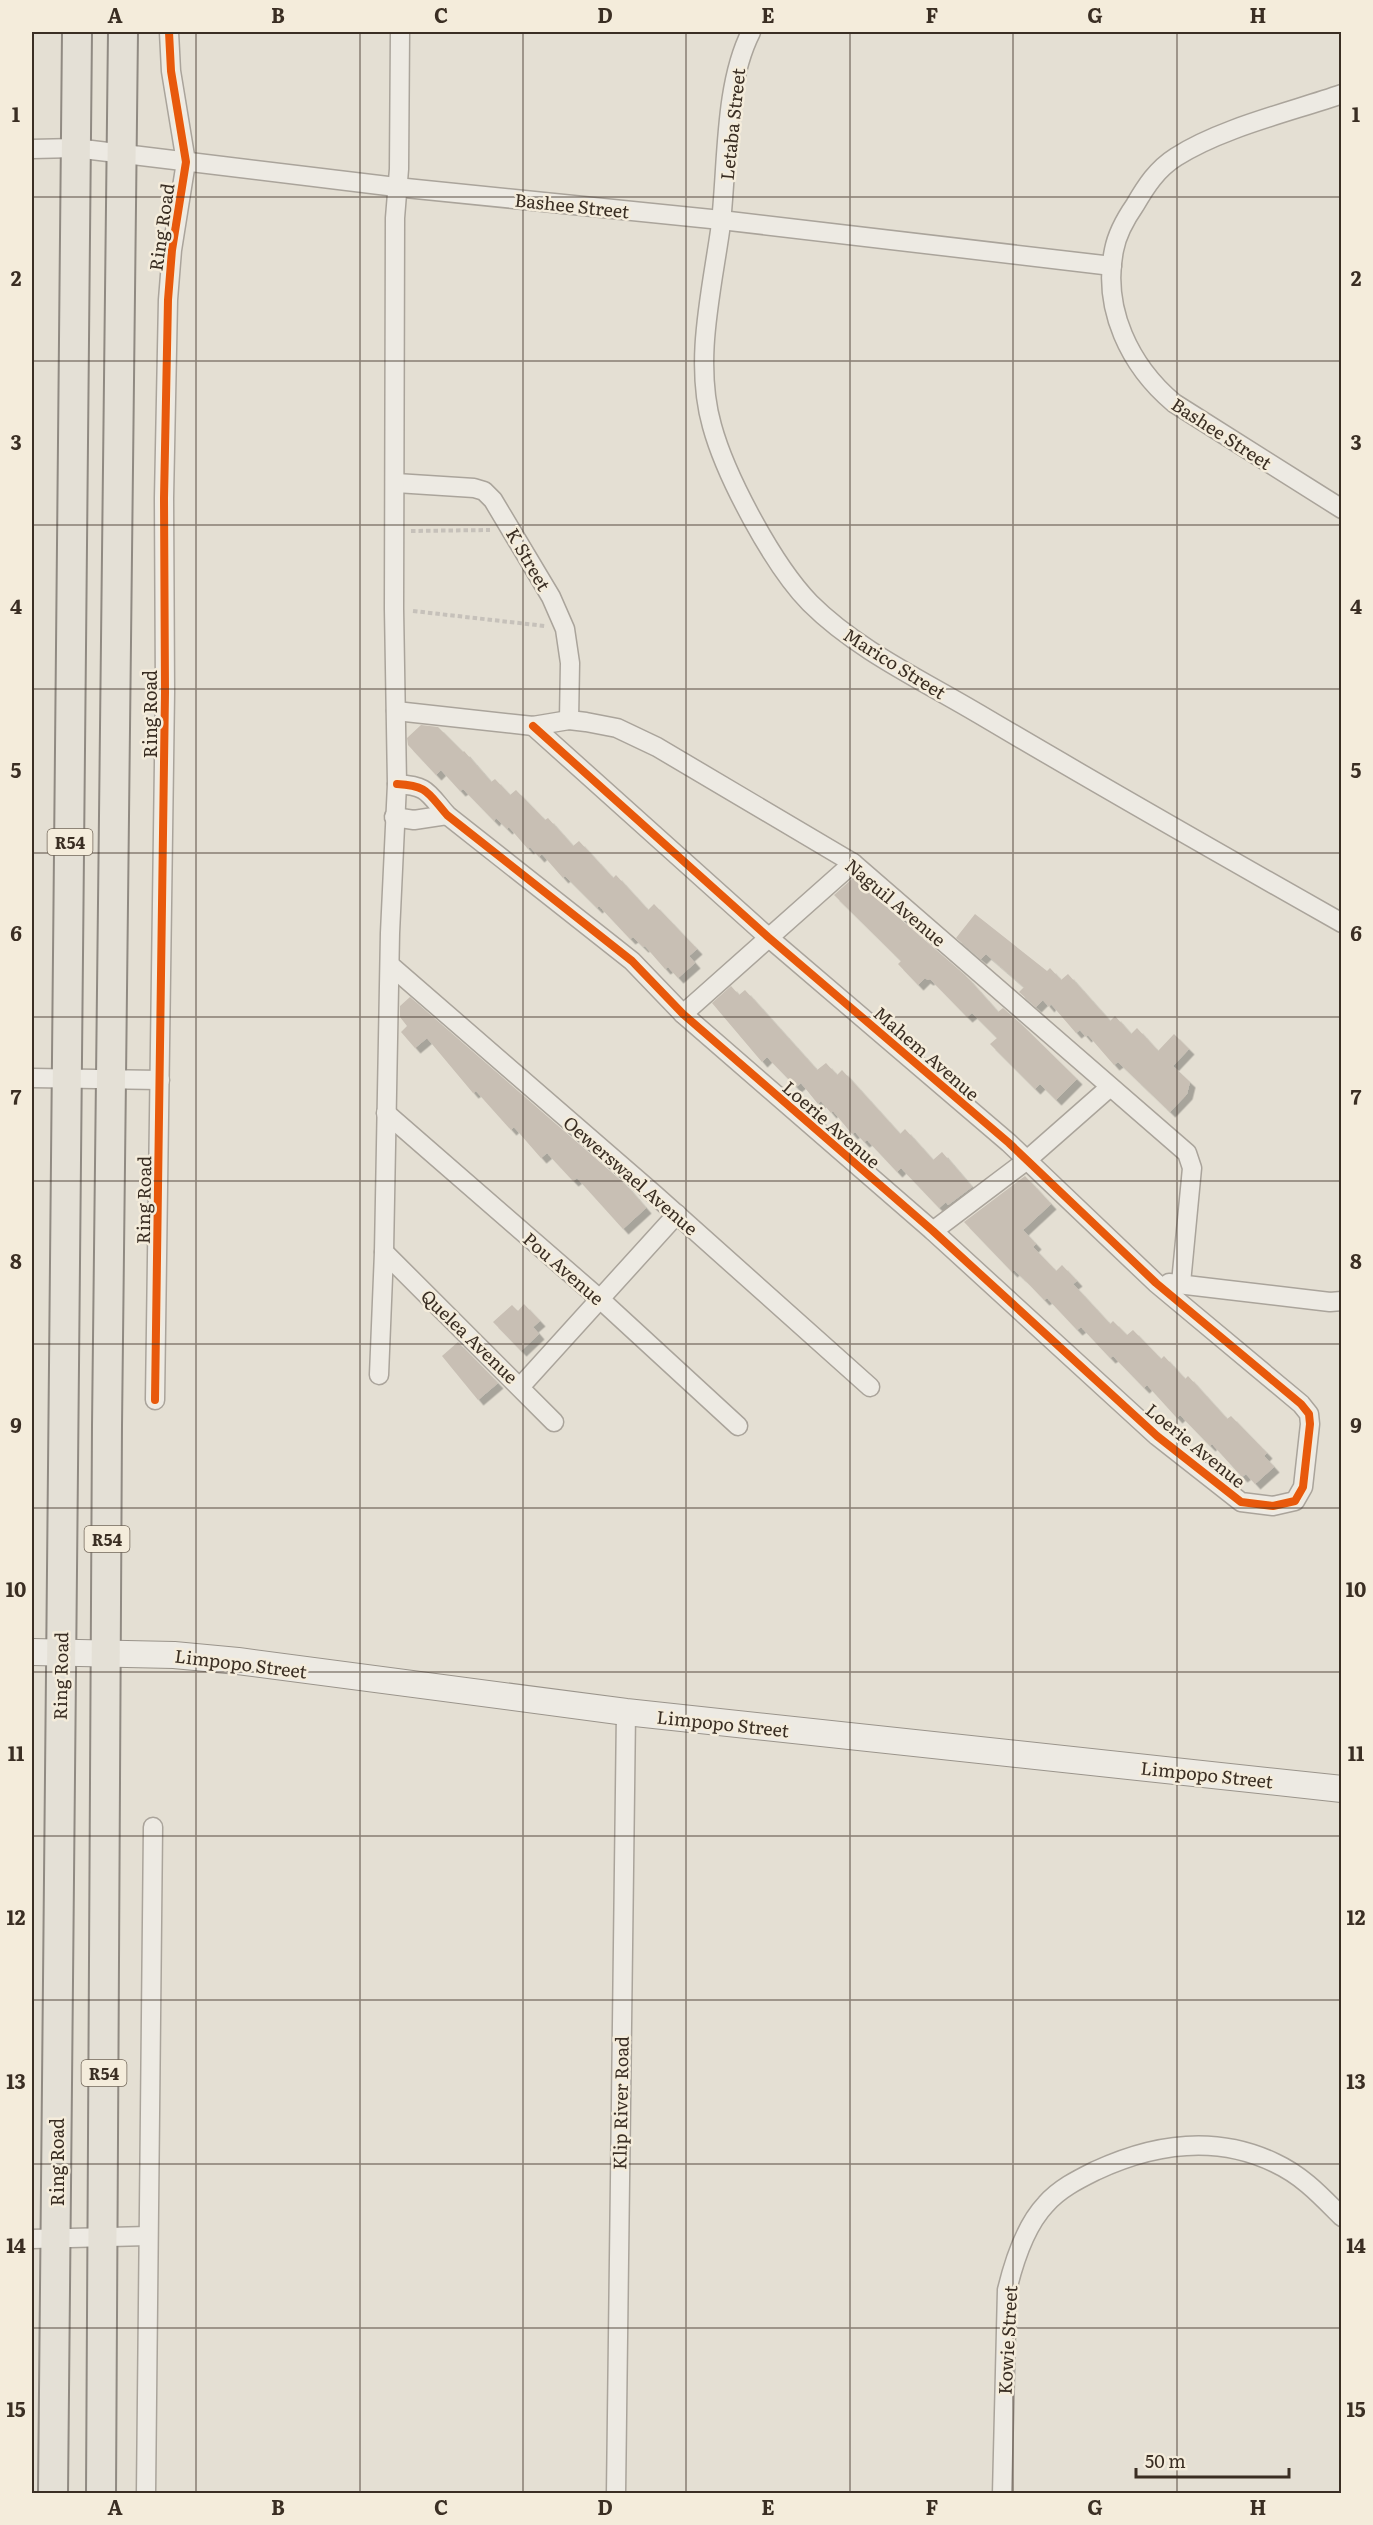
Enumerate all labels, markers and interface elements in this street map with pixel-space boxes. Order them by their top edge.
text: A [107,0,123,29]
text: B [271,0,285,29]
text: C [434,0,448,29]
text: D [597,0,613,29]
text: E [761,0,775,29]
text: F [926,0,939,29]
text: G [1087,0,1103,29]
text: H [1250,0,1266,29]
street label: Letaba Street [713,66,751,181]
text: 1 [12,98,20,128]
text: 1 [1352,98,1360,128]
street label: Ring Road [141,181,181,273]
street label: Bashee Street [513,186,631,225]
text: 2 [11,262,22,292]
text: 2 [1351,262,1362,292]
street label: Bashee Street [1166,390,1278,476]
text: 3 [10,426,22,456]
text: 3 [1350,426,1362,456]
street label: K Street [500,523,558,596]
text: 4 [10,590,22,620]
text: 4 [1350,590,1362,620]
street label: Marico Street [839,621,952,706]
street label: Ring Road [136,670,163,758]
text: 5 [11,754,22,784]
text: 5 [1351,754,1362,784]
road number: R54 [48,829,92,855]
street label: Naguil Avenue [840,852,952,952]
text: 6 [10,917,22,947]
text: 6 [1350,917,1362,947]
street label: Mahem Avenue [868,999,986,1107]
street label: Loerie Avenue [777,1074,887,1174]
text: 7 [11,1081,22,1111]
text: 7 [1351,1081,1362,1111]
street label: Oewerswael Avenue [558,1109,704,1241]
street label: Ring Road [129,1156,157,1244]
street label: Pou Avenue [518,1225,610,1311]
text: 8 [10,1245,22,1275]
text: 8 [1350,1245,1362,1275]
street label: Quelea Avenue [415,1283,525,1389]
street label: Loerie Avenue [1140,1396,1252,1494]
text: 9 [10,1409,22,1439]
text: 9 [1350,1409,1362,1439]
road number: R54 [84,1526,130,1552]
text: 10 [6,1573,26,1603]
text: 10 [1346,1573,1366,1603]
street label: Ring Road [46,1632,74,1720]
street label: Limpopo Street [173,1641,309,1685]
street label: Limpopo Street [655,1703,791,1743]
text: 11 [8,1737,24,1767]
text: 11 [1348,1737,1364,1767]
street label: Limpopo Street [1139,1754,1275,1794]
text: 12 [6,1901,26,1931]
text: 12 [1346,1901,1366,1931]
street label: Klip River Road [605,2036,635,2170]
road number: R54 [82,2060,126,2086]
text: 13 [6,2065,26,2095]
text: 13 [1346,2065,1366,2095]
street label: Ring Road [43,2118,70,2206]
text: 14 [6,2229,26,2259]
text: 14 [1346,2229,1366,2259]
street label: Kowie Street [991,2284,1023,2395]
text: 15 [6,2393,26,2423]
text: 15 [1346,2393,1366,2423]
scale bar [1136,2441,1289,2479]
text: 50 m [1145,2447,1186,2474]
text: A [107,2491,123,2521]
text: B [271,2491,285,2521]
text: C [434,2491,448,2521]
text: D [597,2491,613,2521]
text: E [761,2491,775,2521]
text: F [926,2491,939,2521]
text: G [1087,2491,1103,2521]
text: H [1250,2491,1266,2521]

